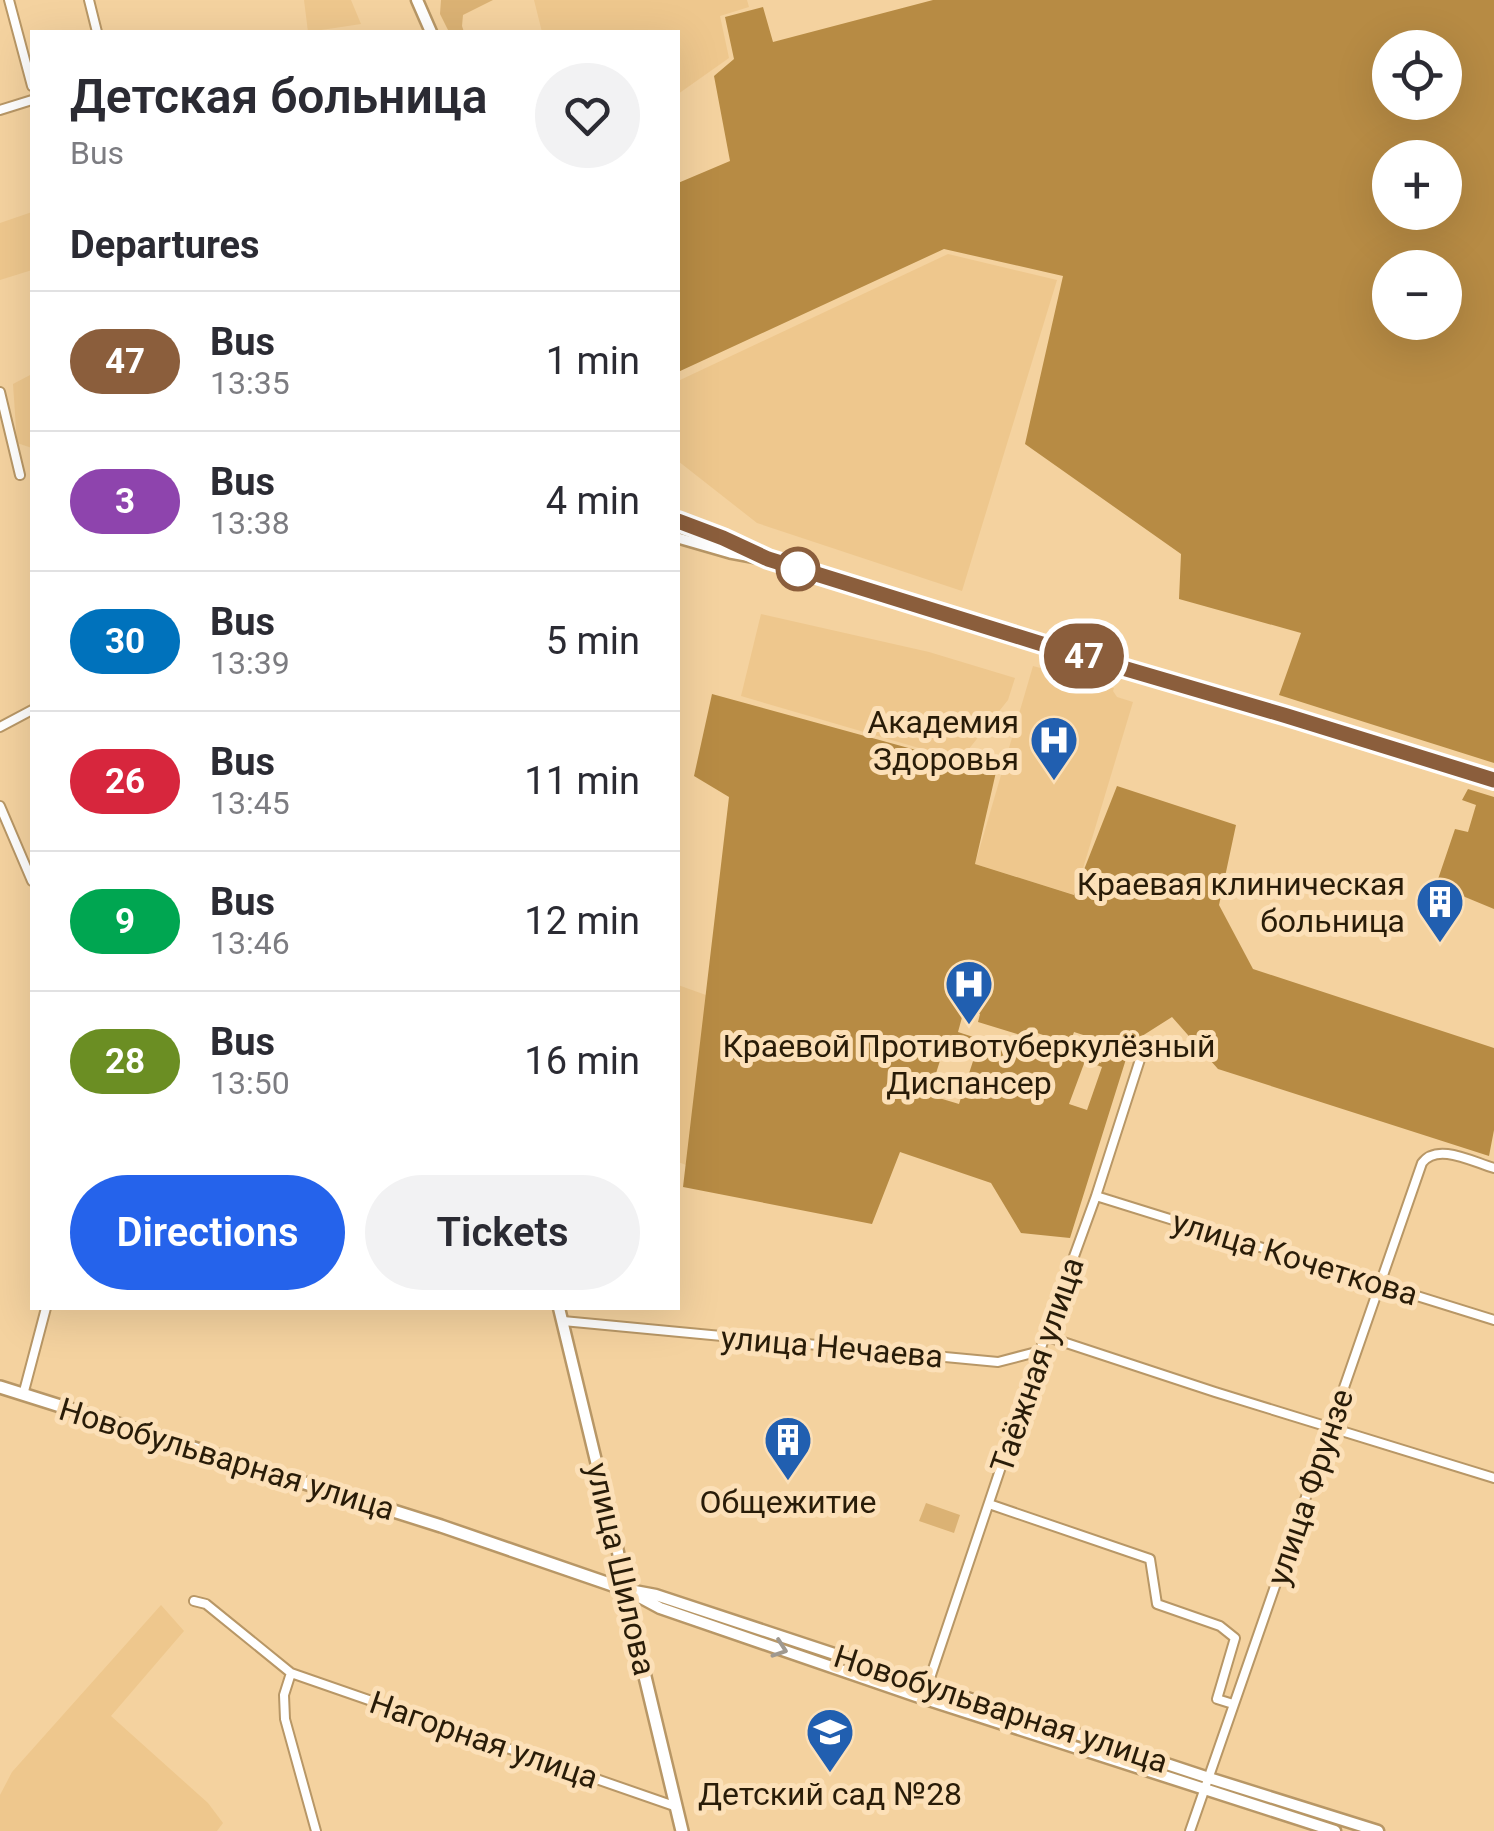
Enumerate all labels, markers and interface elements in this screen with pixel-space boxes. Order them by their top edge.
map controls [1372,30,1462,340]
button: locate [1372,30,1462,120]
button: heart [535,63,640,168]
text: Детская больница [70,68,488,125]
text: Bus [70,134,124,172]
button: + [1372,140,1462,230]
text: Departures [70,223,260,267]
button: − [1372,250,1462,340]
text: Bus [210,320,275,364]
text: 1 min [546,339,640,383]
text: 47 [105,341,145,382]
text: 13:35 [210,364,290,402]
text: Bus [210,460,275,504]
text: 4 min [546,479,640,523]
text: 3 [115,481,135,522]
text: 13:38 [210,504,290,542]
unlabelled marker [777,548,819,590]
text: Bus [210,600,275,644]
text: 5 min [546,619,640,663]
text: 30 [105,621,145,662]
line badge: 47 [1039,624,1129,688]
text: 47 [1064,636,1104,677]
text: 13:39 [210,644,290,682]
place label: Академия Здоровья [867,703,1019,778]
hospital icon: Академия Здоровья [1028,714,1080,782]
text: Bus [210,740,275,784]
text: 11 min [524,759,640,803]
text: 26 [105,761,145,802]
text: 13:45 [210,784,290,822]
place label: Краевая клиническая больница [1077,865,1405,940]
building icon: Краевая клиническая больница [1414,876,1466,944]
text: Bus [210,880,275,924]
text: 12 min [524,899,640,943]
text: 9 [115,901,135,942]
text: 13:46 [210,924,290,962]
hospital icon: Краевой Противотуберкулёзный Диспансер [943,958,995,1026]
text: Bus [210,1020,275,1064]
place label: Краевой Противотуберкулёзный Диспансер [723,1027,1215,1102]
text: 16 min [524,1039,640,1083]
text: 28 [105,1041,145,1082]
text: 13:50 [210,1064,290,1102]
button: Directions [70,1175,345,1290]
button: Tickets [365,1175,640,1290]
street label: улица Кочеткова [1168,1203,1422,1313]
street label: Таёжная улица [982,1252,1092,1478]
street label: улица Нечаева [719,1318,945,1376]
street label: улица Фрунзе [1259,1384,1361,1590]
street label: Новобульварная улица [55,1390,399,1528]
building icon: Общежитие [762,1414,814,1482]
street label: улица Шилова [578,1459,664,1679]
place label: Общежитие [700,1483,876,1521]
street label: Новобульварная улица [829,1637,1173,1781]
one-way arrow [770,1638,787,1658]
street label: Нагорная улица [365,1683,603,1797]
school or university icon: Детский сад №28 [804,1706,856,1774]
place label: Детский сад №28 [698,1775,962,1813]

